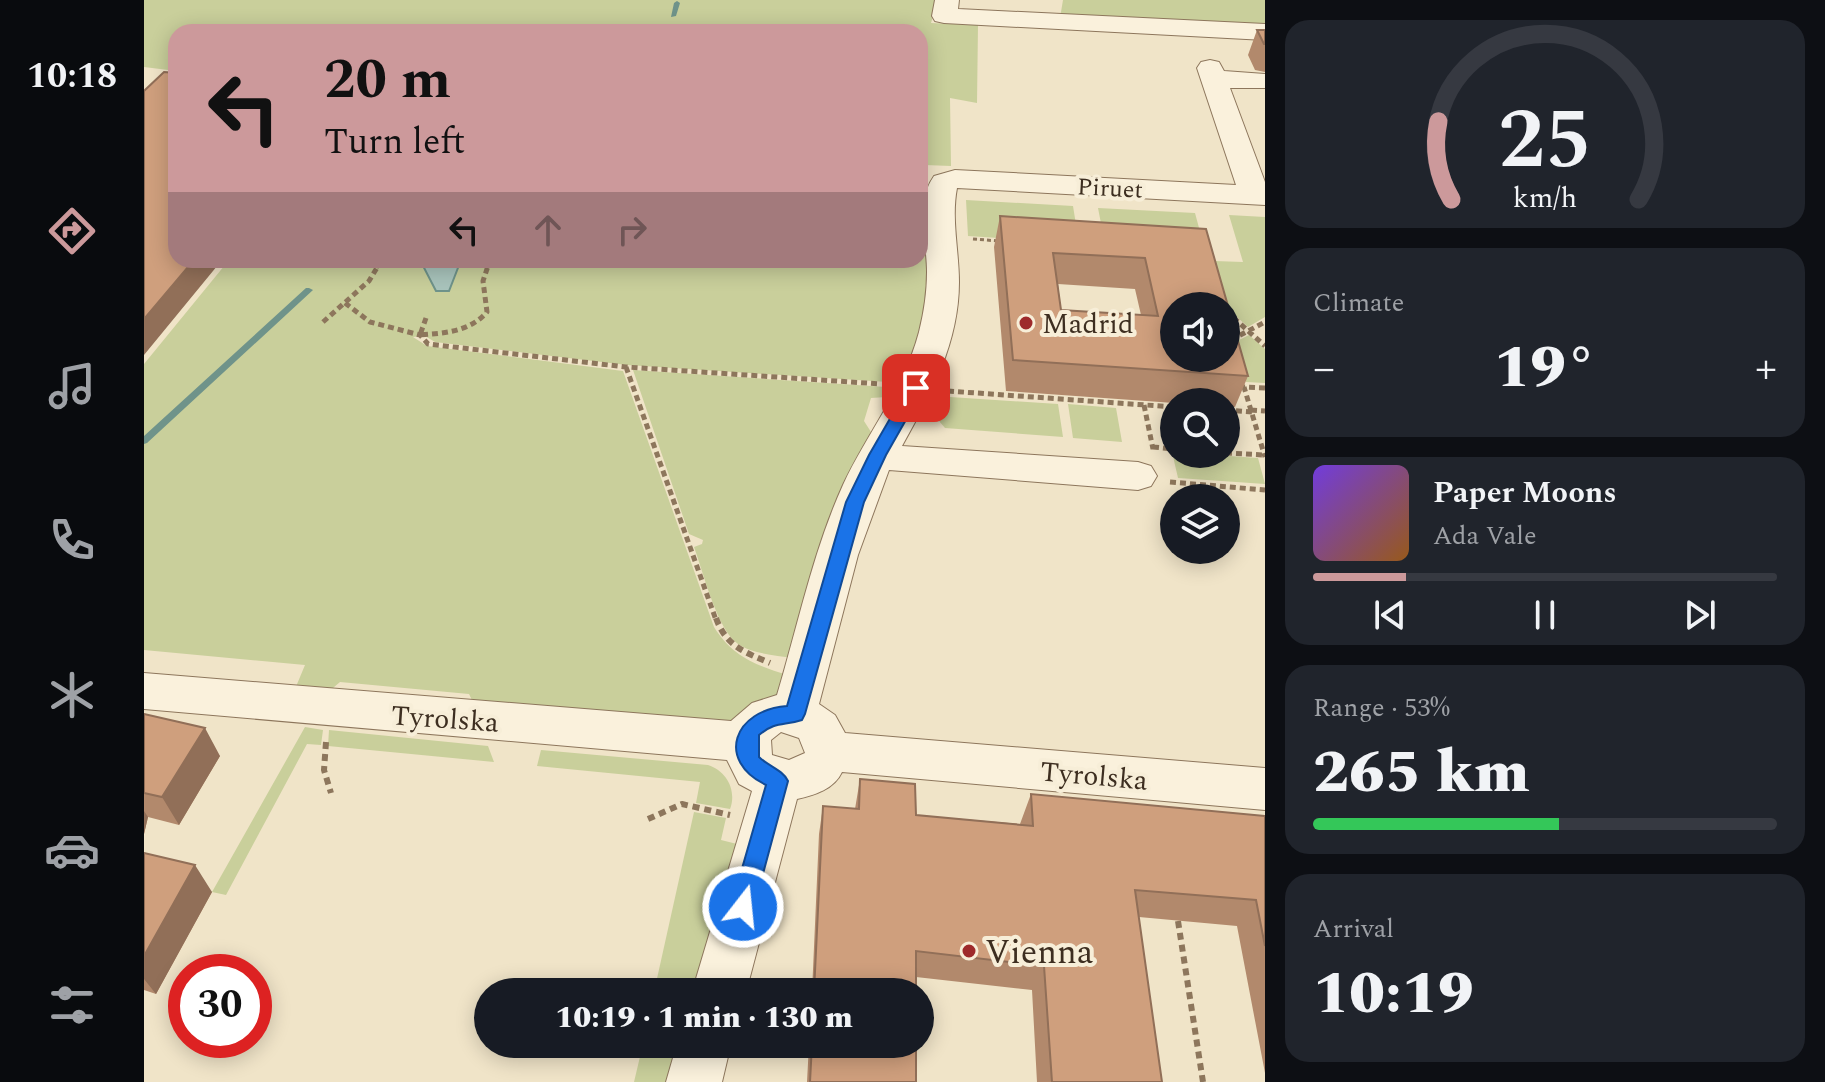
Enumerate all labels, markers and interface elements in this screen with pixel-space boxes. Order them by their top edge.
text: 20 m [324,38,451,123]
text: 10:18 [27,49,117,104]
icon: left [192,56,296,160]
text: 25 [1498,78,1592,205]
text: Turn left [324,115,465,170]
street label: Piruet [1076,169,1144,209]
text: km/h [1513,177,1577,220]
icon: directions [44,203,100,259]
icon: left [442,208,486,252]
icon: ahead [526,208,570,252]
icon: right [610,208,654,252]
text: Climate [1313,283,1404,323]
map controls [1160,292,1240,564]
button: sound [1160,292,1240,372]
place label: Madrid [1042,303,1134,346]
marker: Madrid [1017,314,1035,332]
text: 19° [1494,322,1596,414]
text: − [1313,335,1335,402]
text: + [1755,335,1777,402]
pin [882,354,950,422]
icon: music [44,358,100,414]
icon: arrive [894,366,938,410]
button: search [1160,388,1240,468]
text: Paper Moons [1433,470,1617,516]
button: layers [1160,484,1240,564]
icon: phone [44,512,100,568]
text: Ada Vale [1433,516,1536,556]
icon: previous [1368,593,1412,637]
icon: pause [1523,593,1567,637]
icon: next [1678,593,1722,637]
icon: climate [44,667,100,723]
text: Range · 53% [1313,688,1450,728]
street label: Tyrolska [390,694,500,745]
text: 265 km [1313,727,1530,819]
street label: Tyrolska [1038,750,1150,803]
icon: car [44,822,100,878]
position arrow [701,865,785,949]
text: Arrival [1313,909,1394,949]
place label: Vienna [985,927,1094,979]
marker: Vienna [960,942,978,960]
text: 10:19 [1313,948,1474,1040]
speed limit sign: 30 [168,954,272,1058]
icon: filters [44,977,100,1033]
text: 10:19 · 1 min · 130 m [555,995,853,1041]

